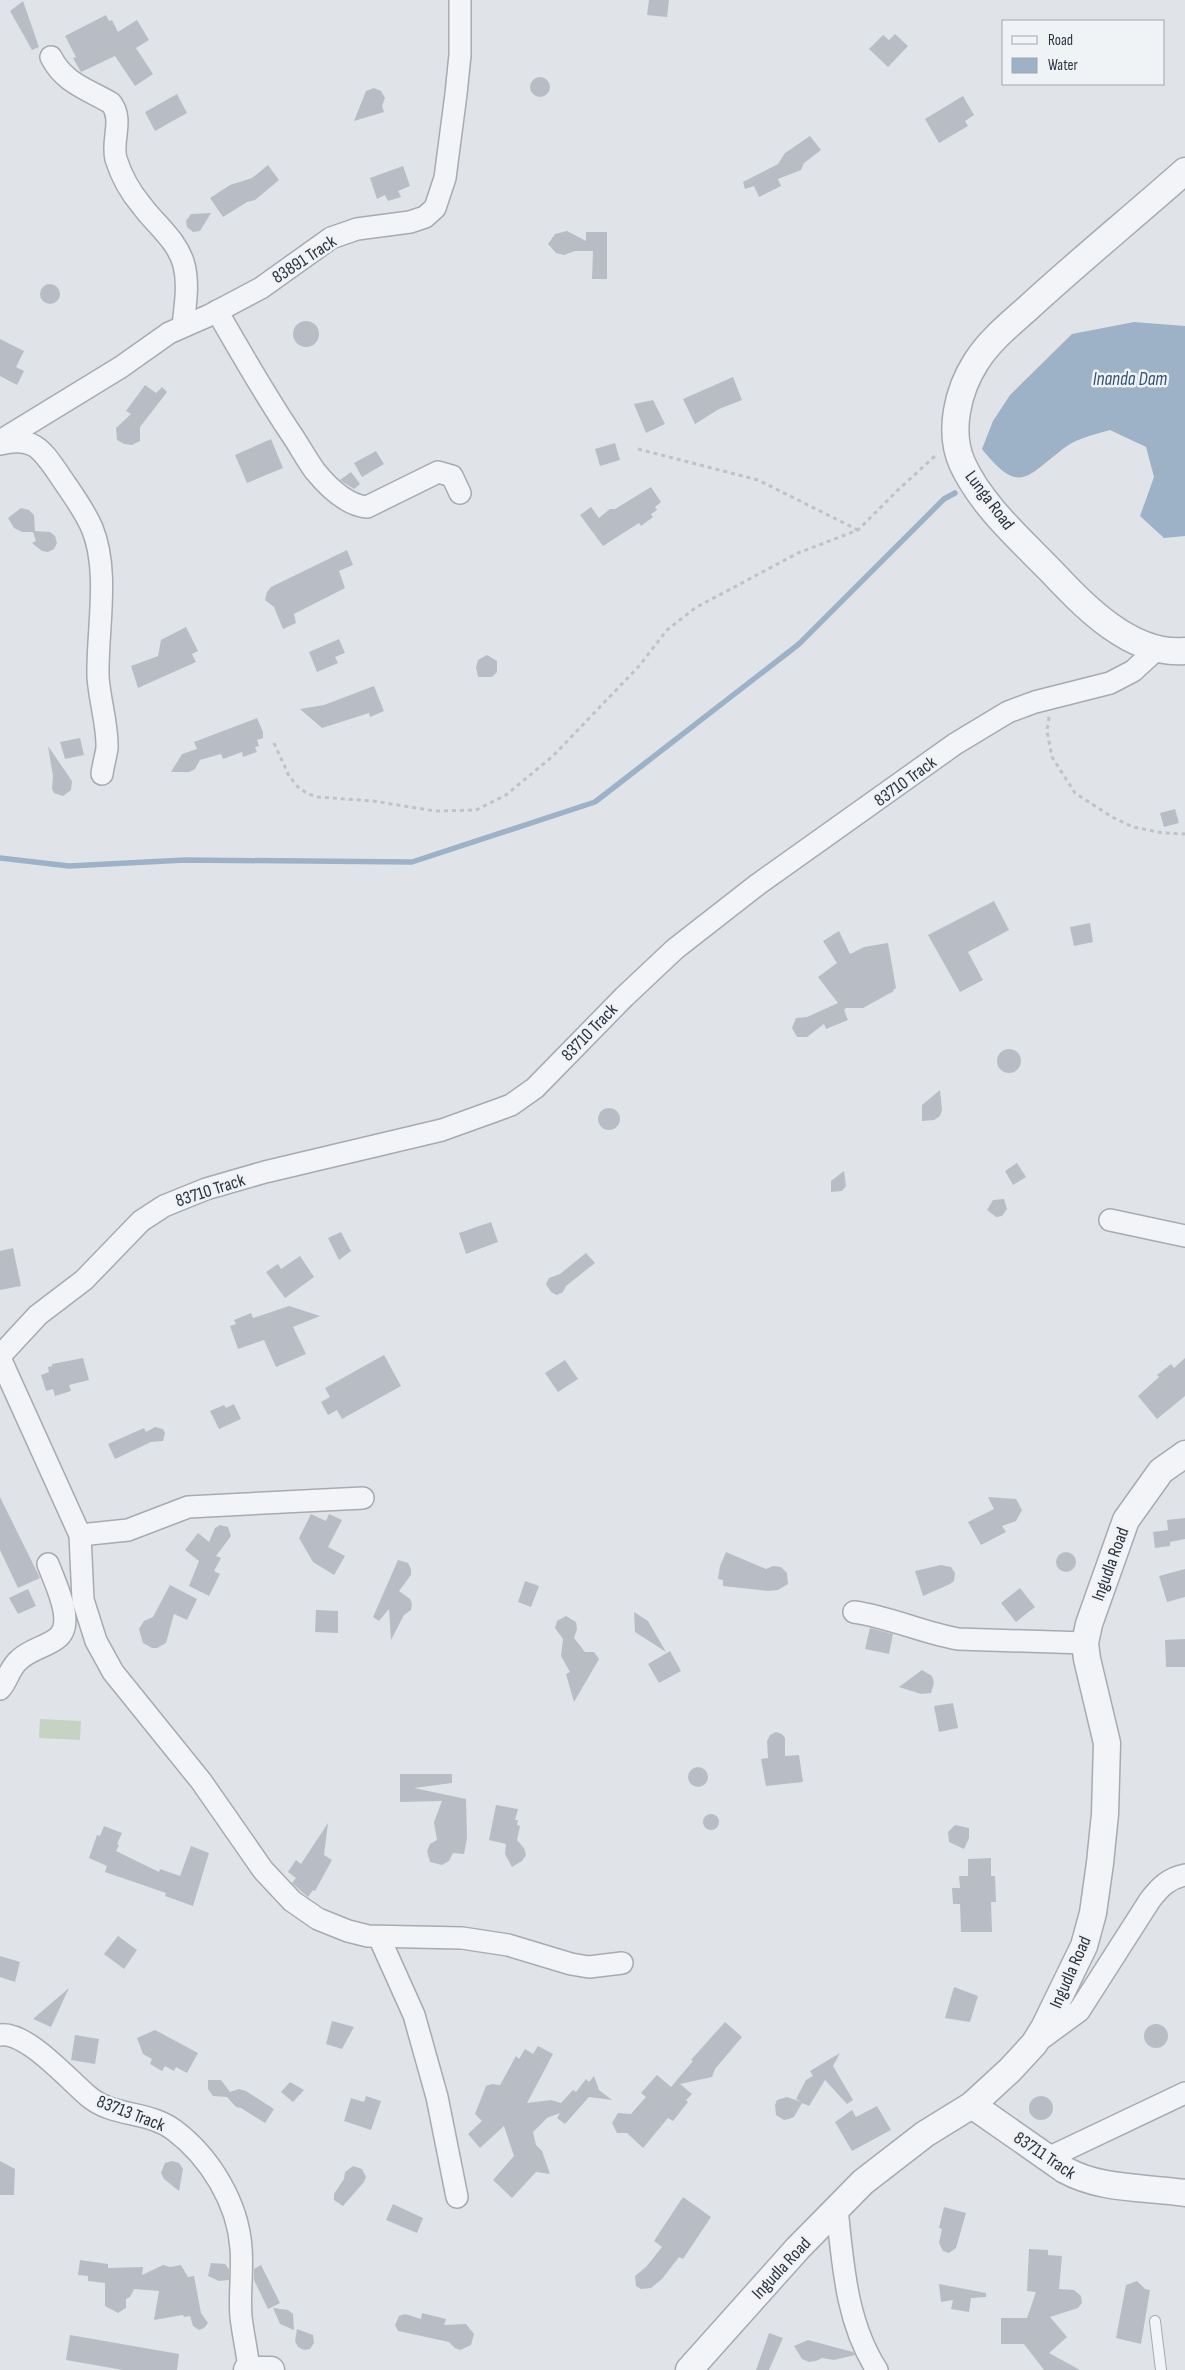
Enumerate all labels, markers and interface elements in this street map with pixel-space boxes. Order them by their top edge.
legend [1002,20,1165,85]
text: Road [1048,31,1073,50]
text: Water [1048,56,1079,75]
street label: 83891 Track [268,231,340,288]
water label: Inanda Dam [1093,368,1167,391]
street label: Lunga Road [961,467,1019,534]
street label: 83710 Track [870,752,941,811]
street label: 83710 Track [557,999,622,1065]
street label: 83710 Track [173,1169,248,1212]
street label: Ingudla Road [1087,1525,1133,1604]
street label: Ingudla Road [1045,1933,1096,2012]
street label: 83713 Track [94,2091,168,2136]
street label: 83711 Track [1010,2127,1080,2184]
street label: Ingudla Road [748,2233,815,2304]

